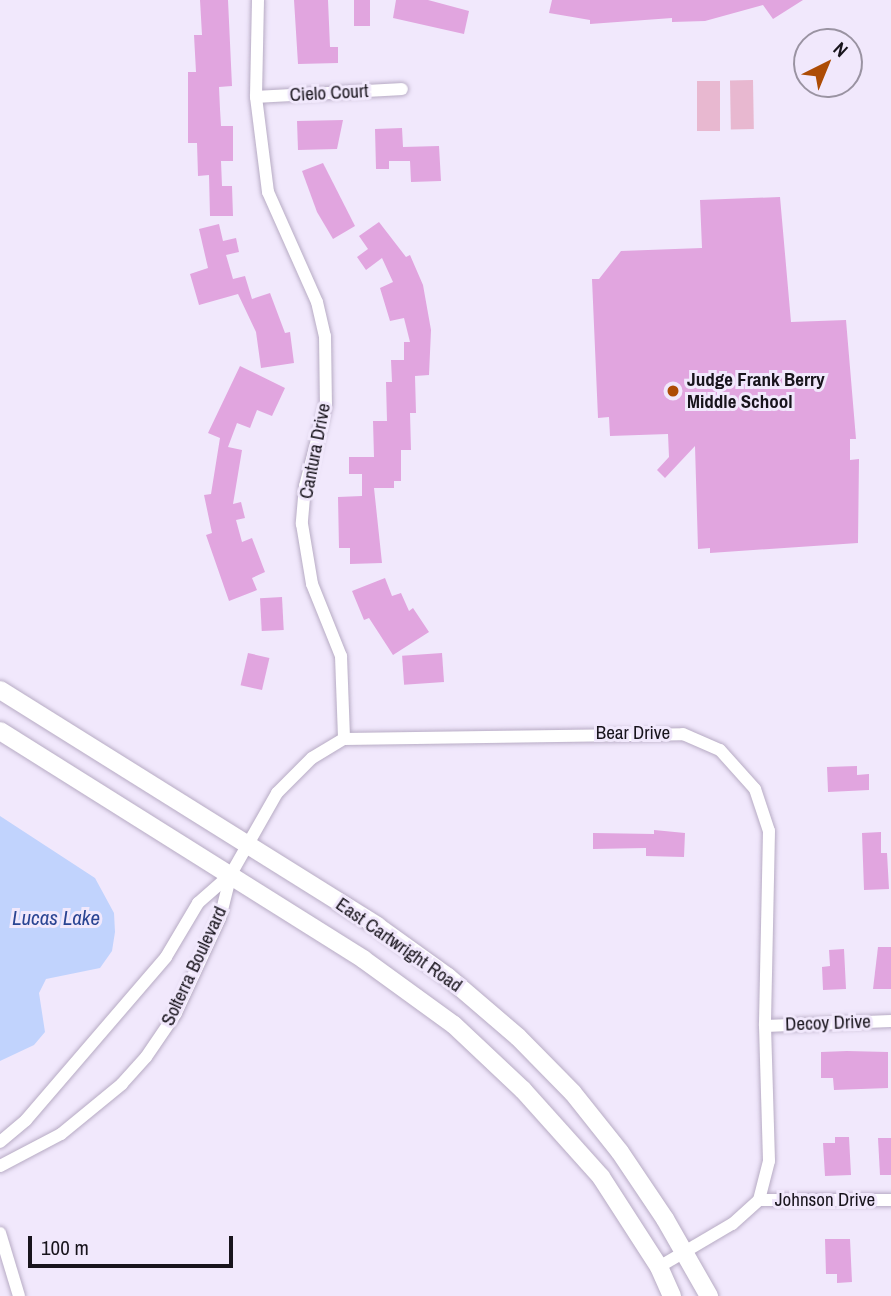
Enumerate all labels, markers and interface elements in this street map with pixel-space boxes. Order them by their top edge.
north arrow [793,28,863,98]
text: N [828,36,854,62]
street label: Cielo Court [289,80,369,106]
place label: Judge Frank Berry Middle School [687,369,825,413]
marker: Judge Frank Berry Middle School [665,383,681,399]
street label: Cantura Drive [295,401,335,501]
street label: Bear Drive [596,722,670,744]
street label: East Cartwright Road [331,893,467,997]
street label: Solterra Boulevard [156,903,232,1029]
water label: Lucas Lake [12,905,100,931]
street label: Decoy Drive [785,1010,871,1036]
street label: Johnson Drive [775,1189,875,1211]
scale bar [32,1222,236,1266]
text: 100 m [41,1233,89,1262]

